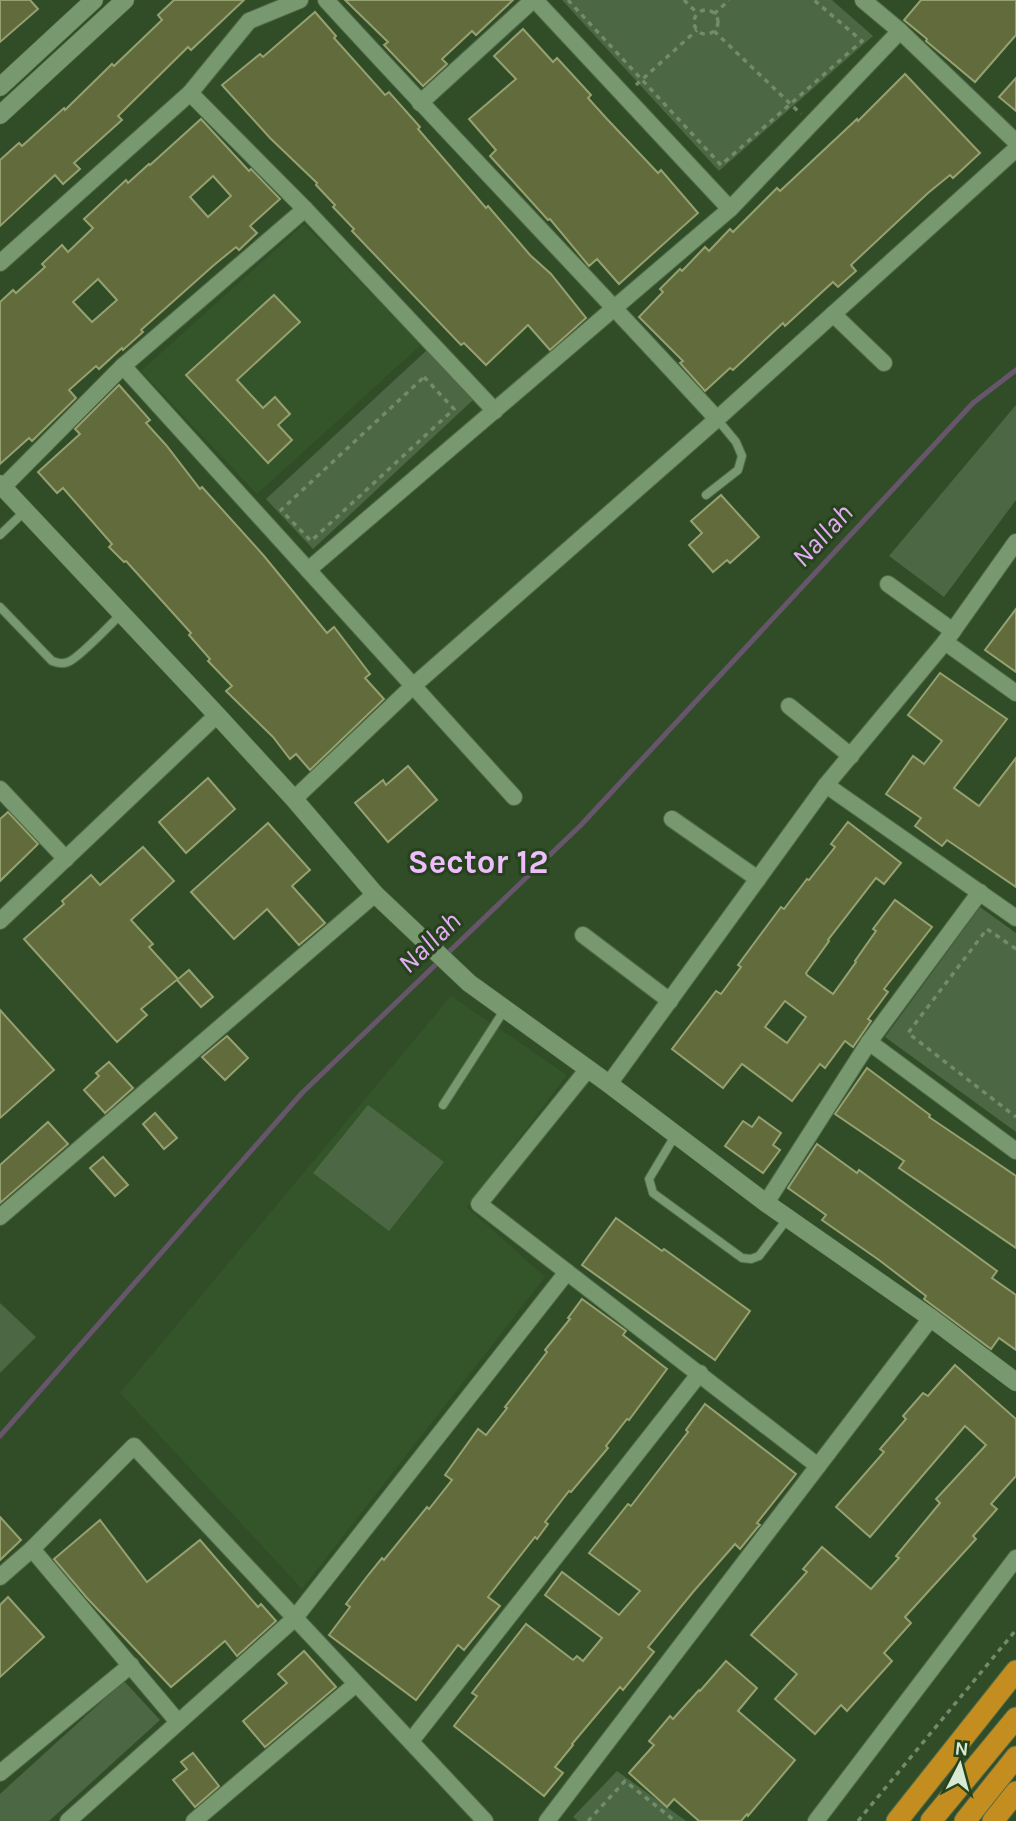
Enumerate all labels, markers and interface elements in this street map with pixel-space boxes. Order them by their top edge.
water label: Nallah [784,496,860,574]
district label: Sector 12 [408,843,548,881]
water label: Nallah [391,904,467,980]
north arrow [925,1730,995,1800]
text: N [954,1737,970,1761]

